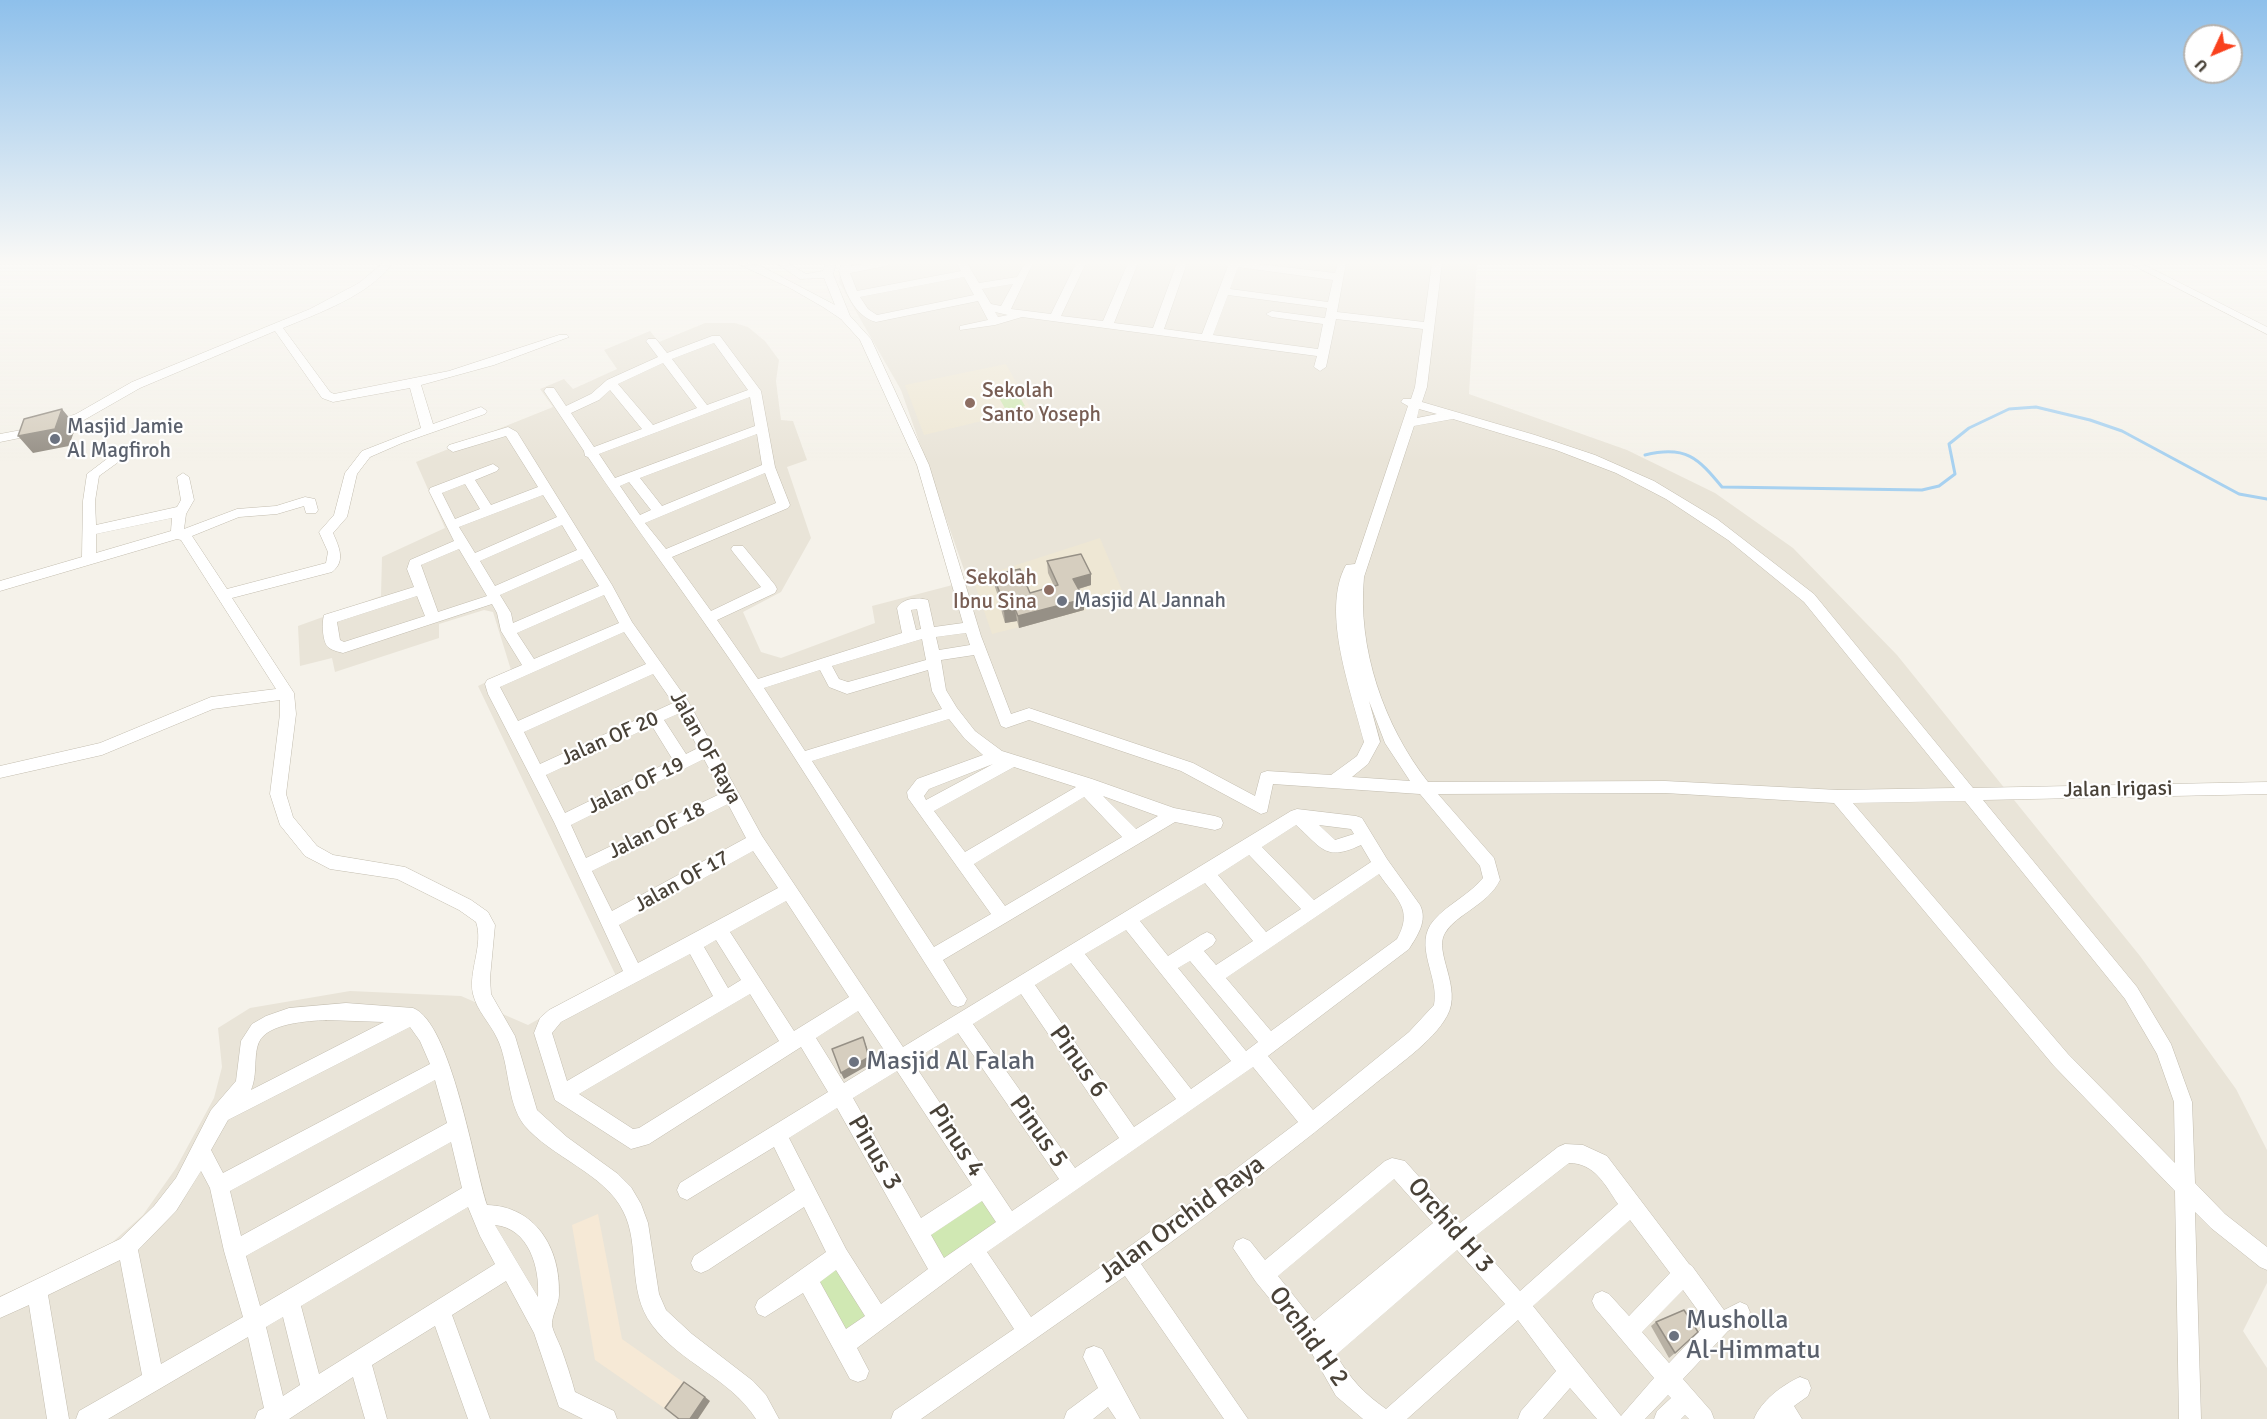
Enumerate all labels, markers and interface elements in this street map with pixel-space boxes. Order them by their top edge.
north arrow [2183,24,2243,84]
text: U [2191,54,2212,76]
place label: Sekolah Santo Yoseph [982,378,1101,428]
marker: Sekolah Santo Yoseph [963,396,977,410]
place label: Masjid Jamie Al Magfiroh [67,414,184,464]
marker: Masjid Jamie Al Magfiroh [48,432,62,446]
place label: Sekolah Ibnu Sina [953,565,1037,615]
marker: Sekolah Ibnu Sina [1042,583,1056,597]
place label: Masjid Al Jannah [1074,588,1226,614]
marker: Masjid Al Jannah [1055,594,1069,608]
street label: Jalan OF Raya [664,687,746,809]
street label: Jalan OF 20 [557,706,663,772]
street label: Jalan OF 19 [584,752,688,820]
street label: Jalan Irigasi [2063,776,2173,804]
street label: Jalan OF 18 [605,797,709,865]
street label: Jalan OF 17 [630,846,734,918]
street label: Pinus 6 [1042,1020,1114,1104]
place label: Masjid Al Falah [866,1046,1035,1078]
marker: Masjid Al Falah [847,1055,861,1069]
street label: Pinus 5 [1002,1090,1074,1174]
street label: Pinus 4 [921,1098,991,1184]
street label: Pinus 3 [840,1110,908,1196]
street label: Jalan Orchid Raya [1093,1149,1271,1291]
street label: Orchid H 3 [1400,1172,1500,1280]
street label: Orchid H 2 [1261,1281,1355,1393]
place label: Musholla Al-Himmatu [1686,1305,1820,1366]
marker: Musholla Al-Himmatu [1667,1329,1681,1343]

